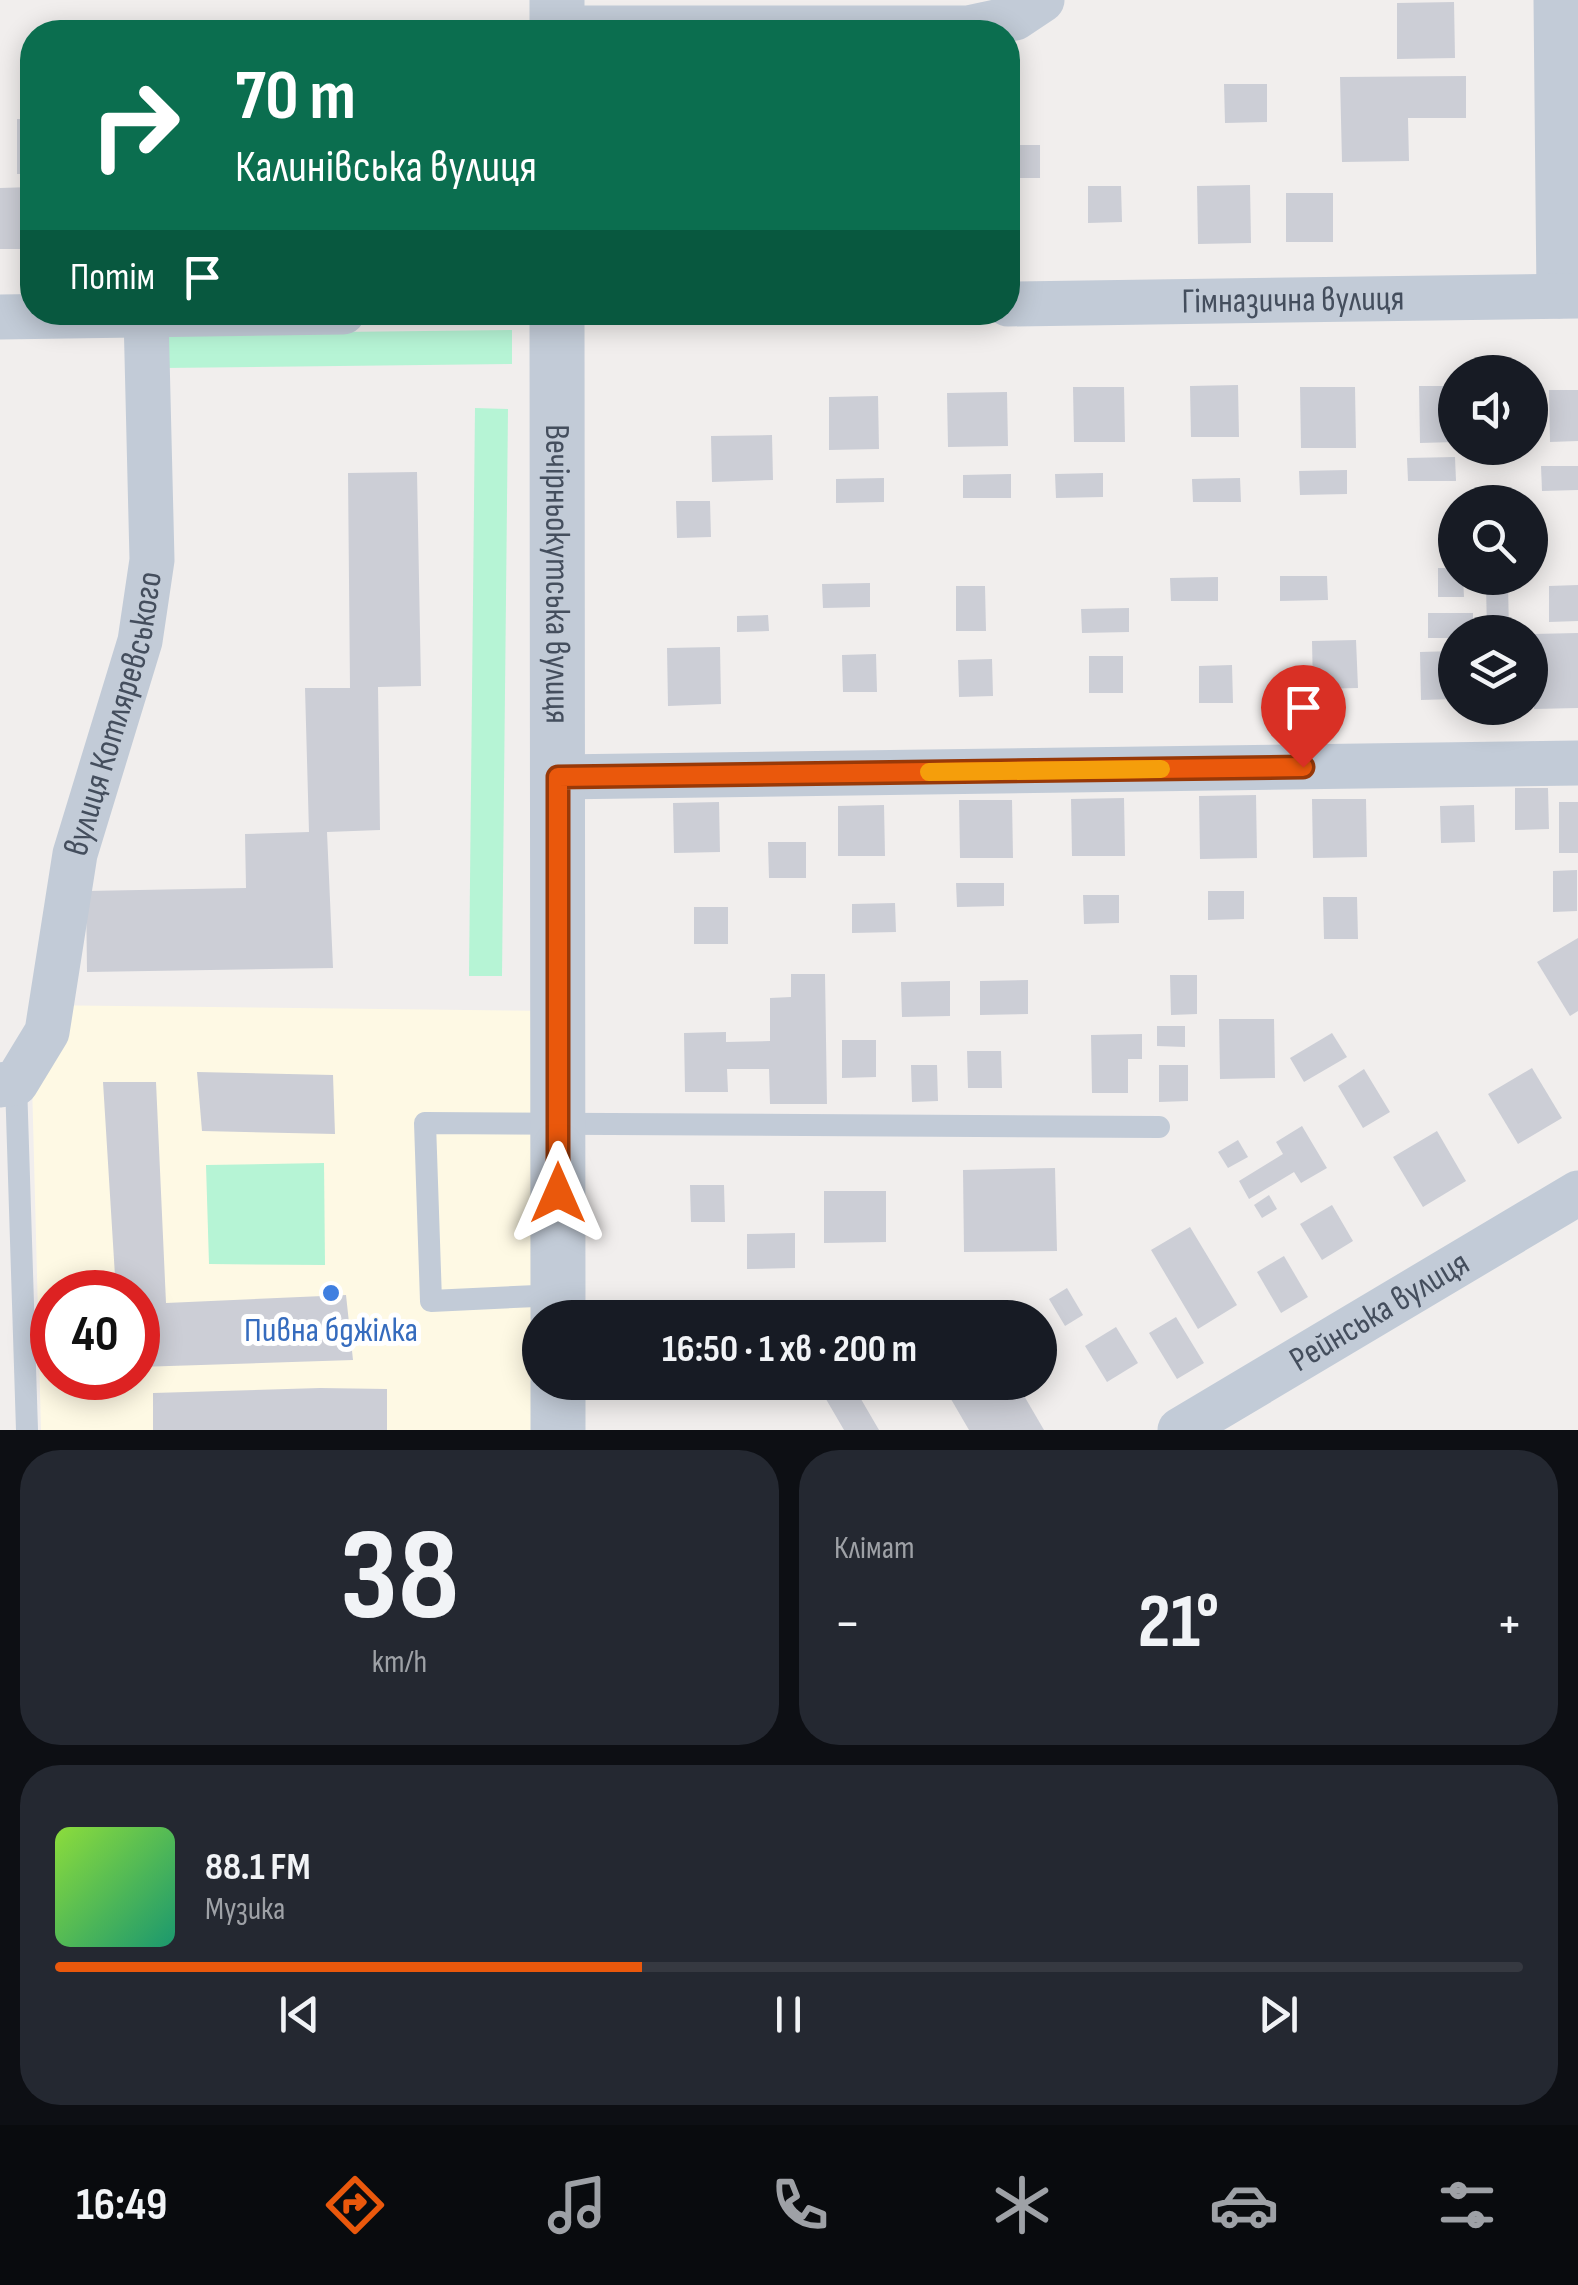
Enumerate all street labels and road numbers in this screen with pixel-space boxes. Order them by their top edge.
street label: Гімназична вулиця [1181,277,1405,323]
street label: Вечірньокутська вулиця [536,424,579,724]
street label: вулиця Котляревського [54,569,172,861]
street label: Рейнська вулиця [1282,1241,1477,1381]

